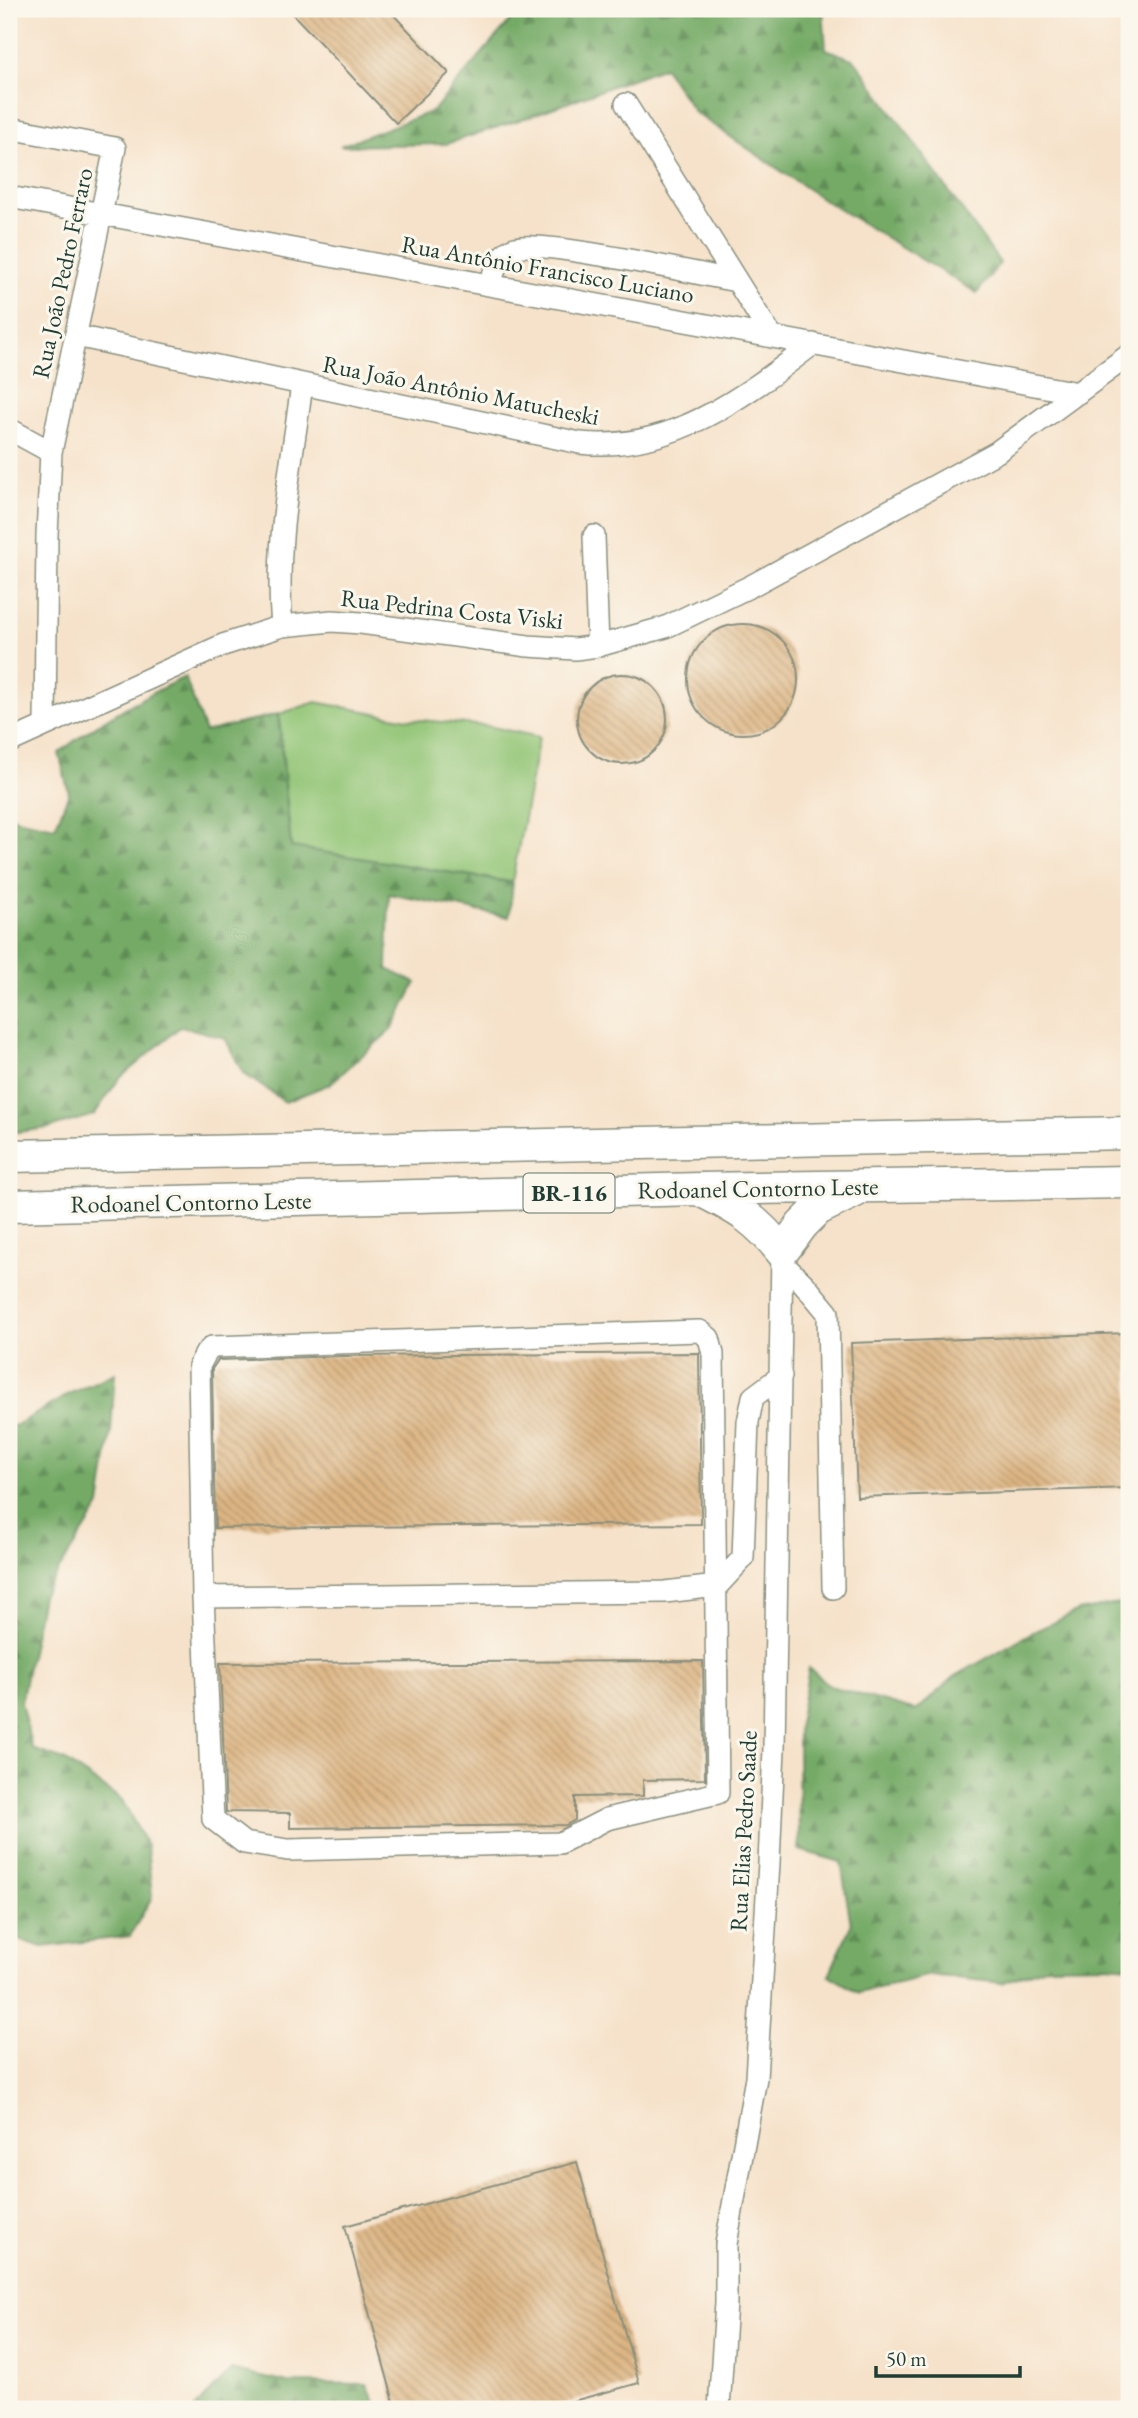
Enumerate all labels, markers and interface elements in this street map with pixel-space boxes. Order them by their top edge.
street label: Rua João Pedro Ferraro [25,165,99,381]
street label: Rua Antônio Francisco Luciano [399,228,697,310]
street label: Rua João Antônio Matucheski [320,348,602,432]
street label: Rua Pedrina Costa Viski [339,582,565,636]
street label: Rodoanel Contorno Leste [637,1170,879,1206]
road number: BR-116 [524,1174,614,1212]
street label: Rodoanel Contorno Leste [70,1184,312,1220]
street label: Rua Elias Pedro Saade [722,1730,764,1932]
scale bar [876,2334,1019,2378]
text: 50 m [886,2345,927,2372]

